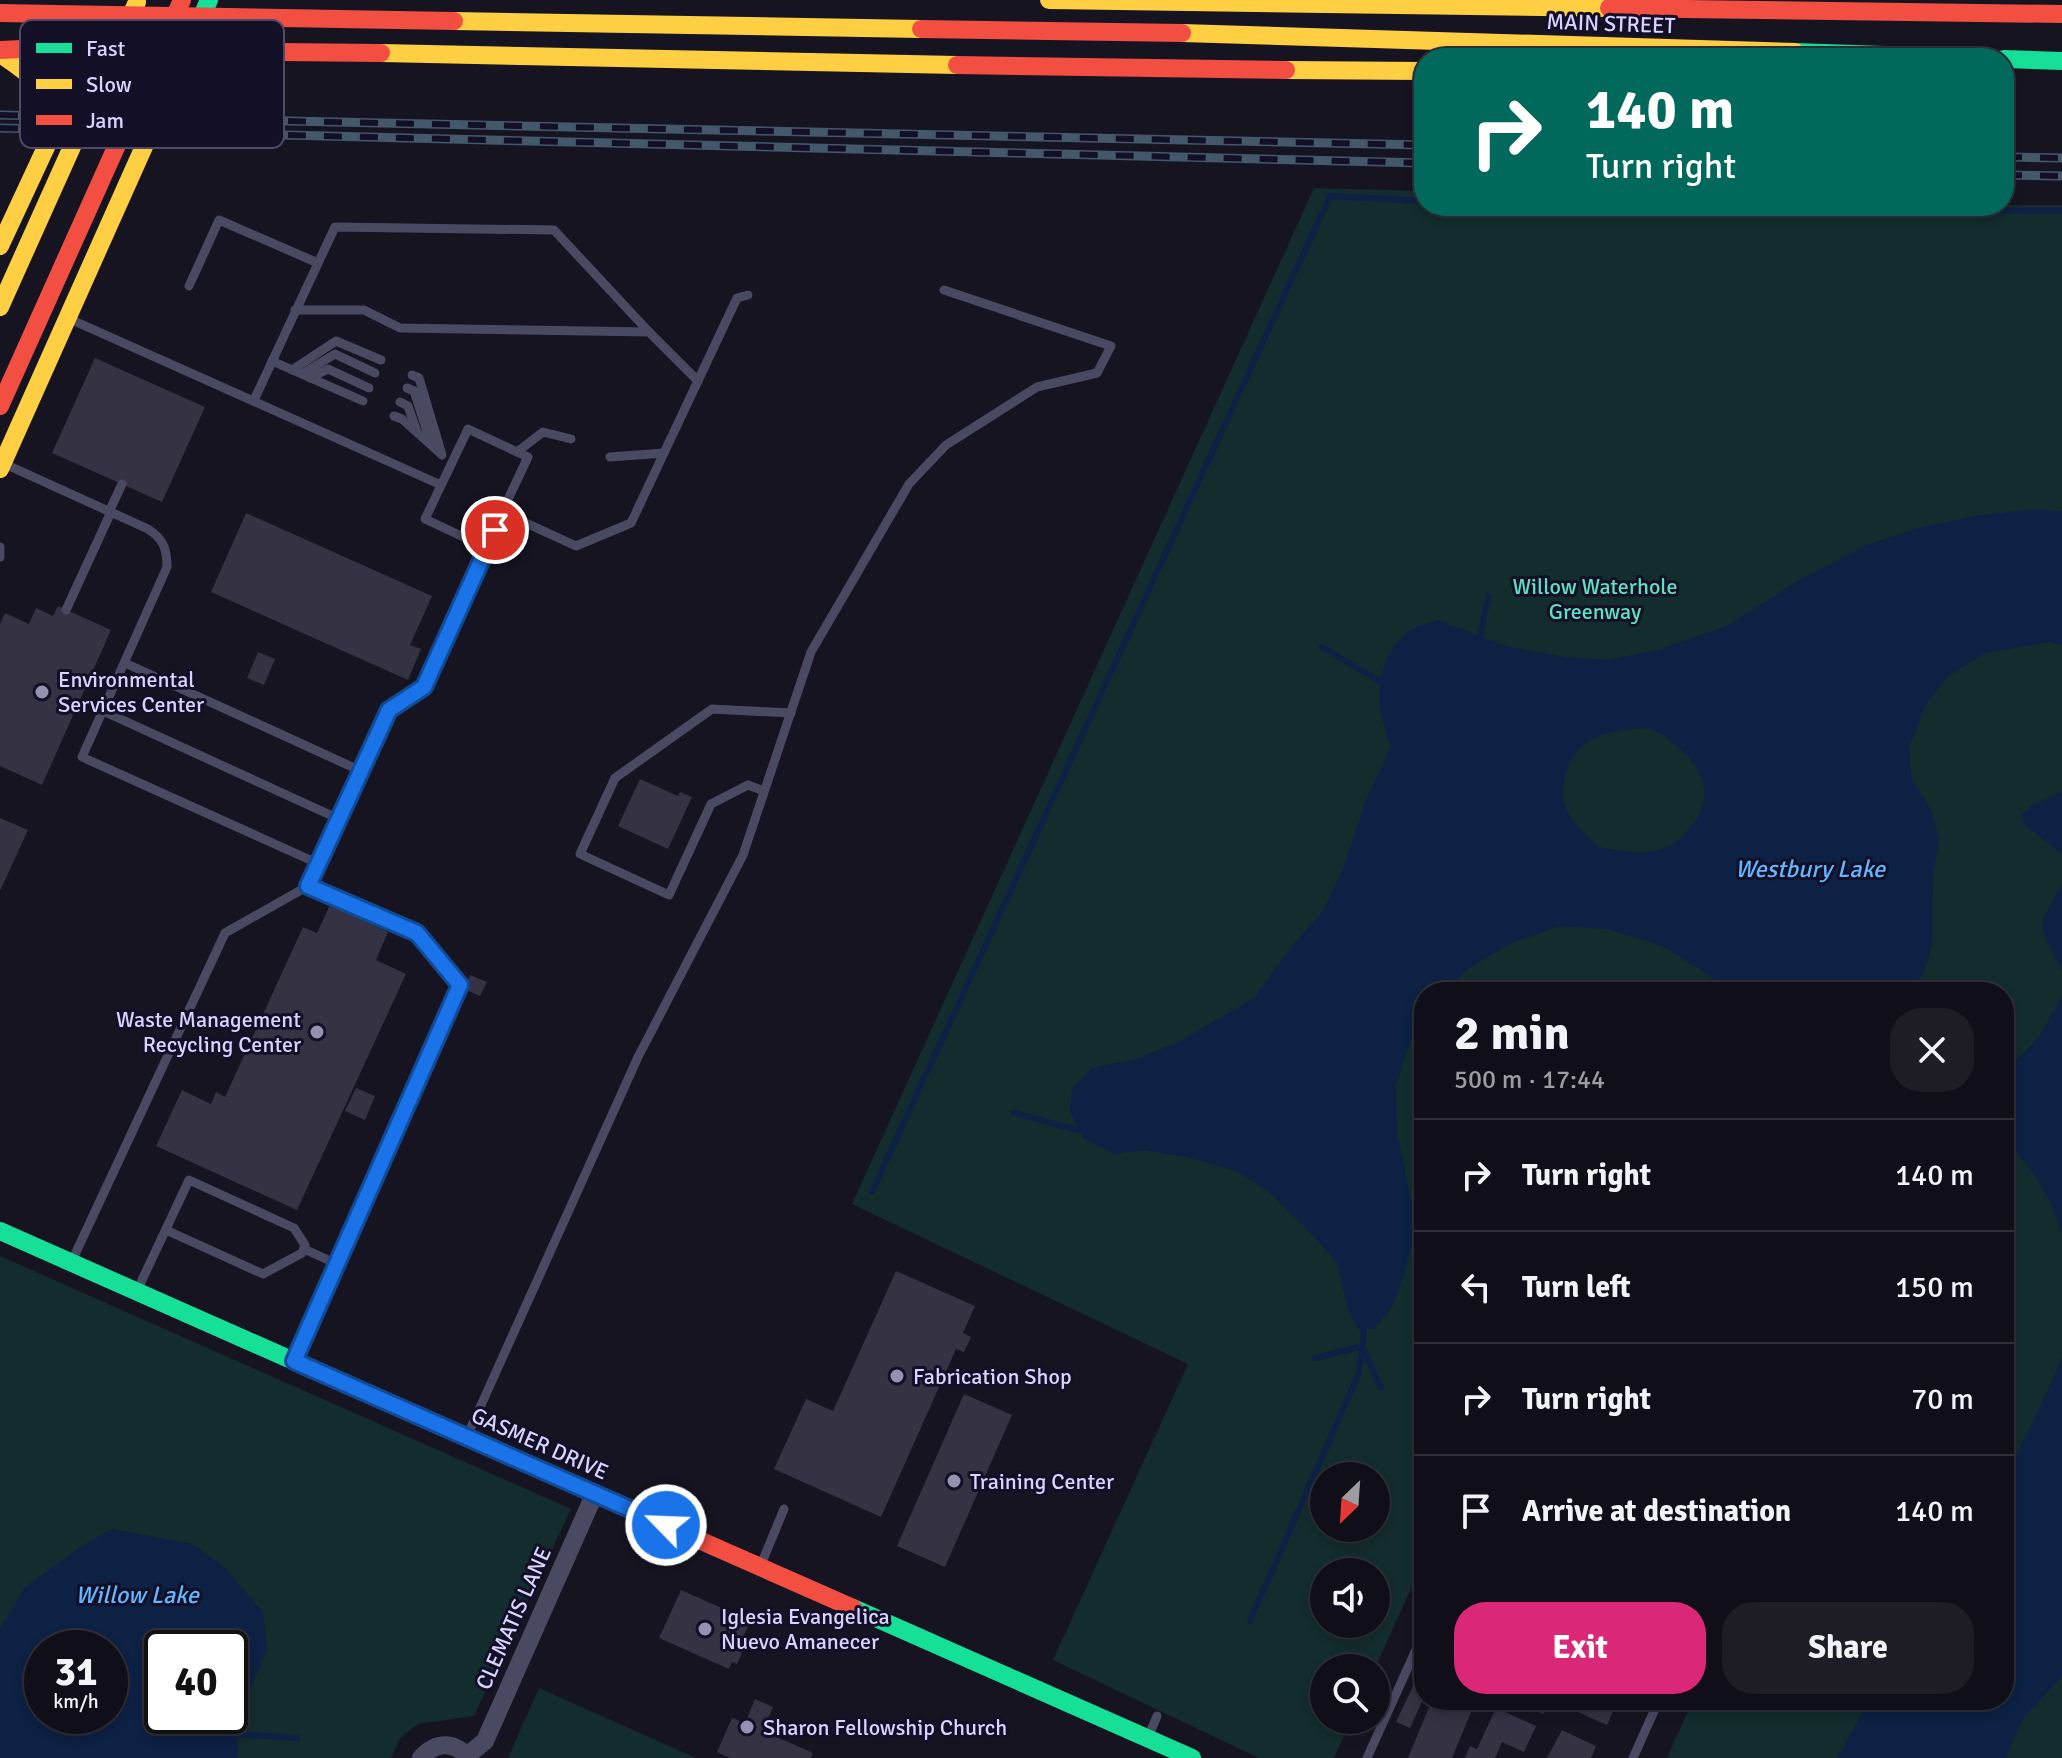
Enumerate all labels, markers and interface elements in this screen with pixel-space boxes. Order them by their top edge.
street label: MAIN STREET [1546,8,1676,39]
legend [20,20,284,148]
text: Fast [86,35,126,62]
text: Slow [86,71,132,98]
text: 140 m [1586,75,1734,144]
icon: right [1454,80,1558,184]
text: Jam [86,107,124,134]
text: Turn right [1586,144,1736,189]
pin [461,496,529,564]
icon: arrive [473,508,517,552]
park label: Willow Waterhole Greenway [1512,573,1678,625]
place label: Environmental Services Center [58,666,204,718]
marker: Environmental Services Center [33,683,51,701]
water label: Westbury Lake [1735,854,1886,884]
text: 2 min [1454,1004,1570,1063]
place label: Waste Management Recycling Center [116,1006,301,1058]
button: close [1890,1008,1974,1092]
marker: Waste Management Recycling Center [308,1023,326,1041]
text: 500 m · 17:44 [1454,1064,1605,1096]
icon: right [1454,1153,1498,1197]
text: Turn right [1522,1157,1651,1194]
text: 140 m [1895,1157,1974,1194]
icon: left [1454,1265,1498,1309]
text: Turn left [1522,1269,1631,1306]
text: 150 m [1895,1269,1974,1306]
place label: Fabrication Shop [913,1363,1072,1390]
marker: Fabrication Shop [888,1367,906,1385]
icon: right [1454,1377,1498,1421]
text: Turn right [1522,1381,1651,1418]
text: 70 m [1911,1381,1974,1418]
street label: GASMER DRIVE [467,1401,612,1486]
north arrow [1310,1462,1390,1542]
map controls [1310,1462,1390,1734]
place label: Training Center [970,1468,1114,1495]
marker: Training Center [945,1472,963,1490]
position arrow [624,1483,708,1567]
icon: arrive [1454,1489,1498,1533]
text: Arrive at destination [1522,1493,1791,1530]
text: 140 m [1895,1493,1974,1530]
street label: CLEMATIS LANE [470,1543,557,1694]
button: sound [1310,1558,1390,1638]
water label: Willow Lake [75,1580,200,1610]
button: Exit [1454,1602,1706,1694]
button: Share [1722,1602,1974,1694]
place label: Iglesia Evangelica Nuevo Amanecer [721,1603,890,1655]
marker: Iglesia Evangelica Nuevo Amanecer [696,1620,714,1638]
speed limit sign: 40 [144,1630,248,1734]
text: 31 [54,1647,98,1697]
button: search [1310,1654,1390,1734]
text: km/h [53,1689,99,1714]
place label: Sharon Fellowship Church [763,1714,1007,1741]
marker: Sharon Fellowship Church [738,1718,756,1736]

